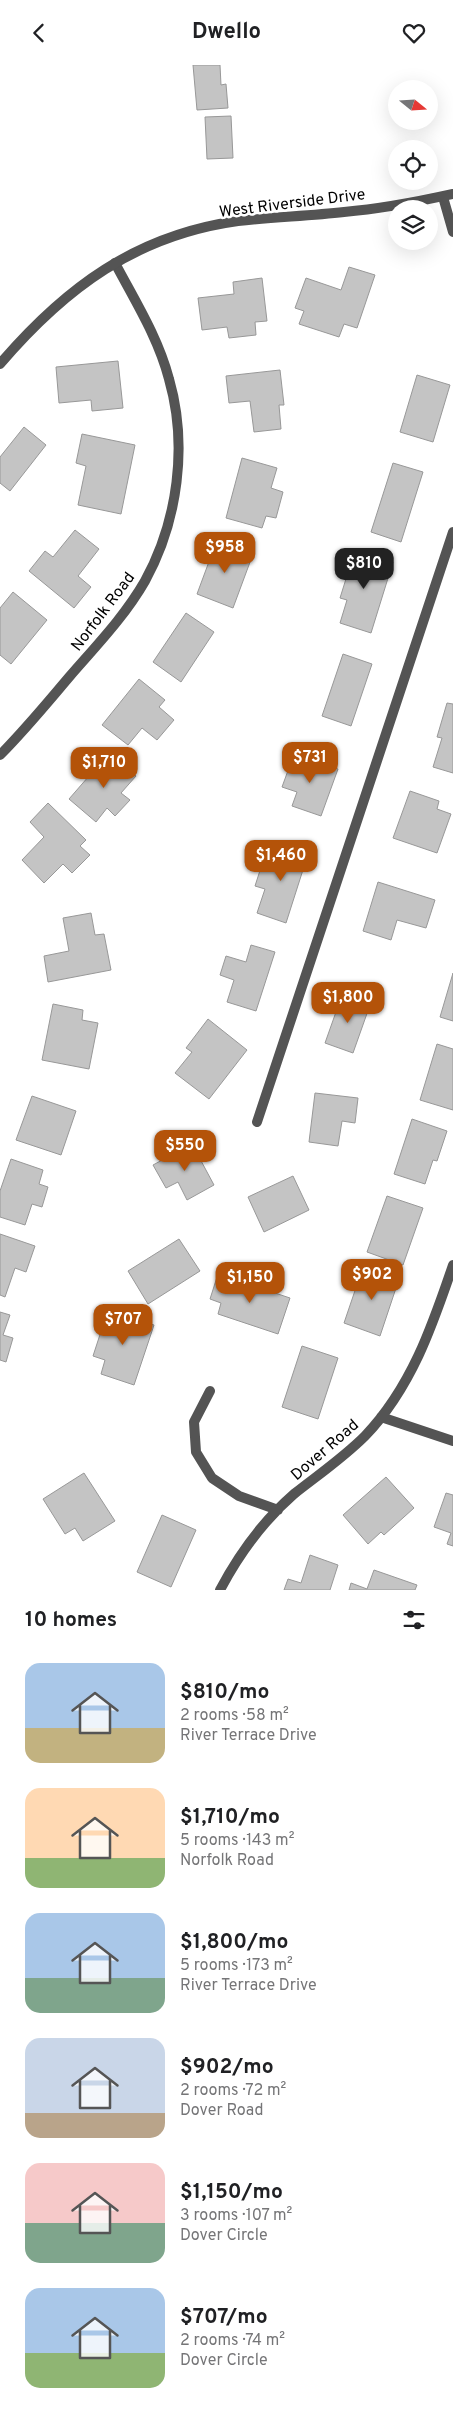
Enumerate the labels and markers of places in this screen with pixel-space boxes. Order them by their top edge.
pin: $958 [195,531,255,574]
pin: $810 [334,547,394,590]
pin: $731 [280,741,340,784]
pin: $1,710 [63,747,145,789]
pin: $1,460 [240,839,322,882]
pin: $1,800 [307,981,389,1024]
pin: $550 [155,1129,215,1172]
pin: $902 [342,1259,402,1301]
pin: $1,150 [209,1261,291,1304]
pin: $707 [93,1303,153,1346]

